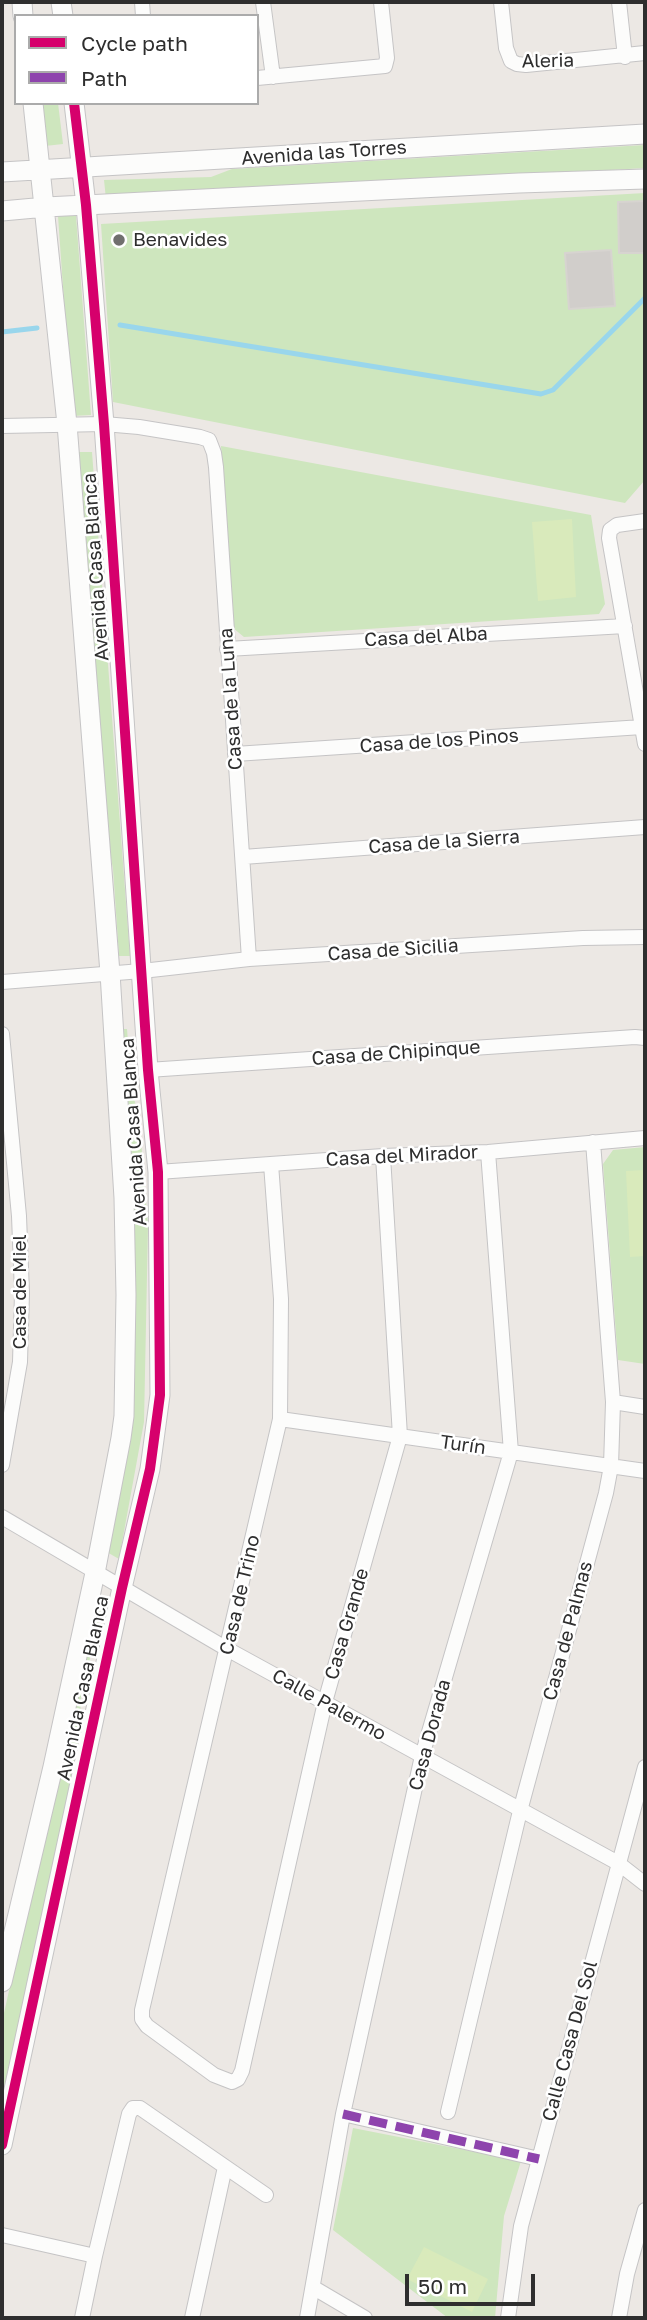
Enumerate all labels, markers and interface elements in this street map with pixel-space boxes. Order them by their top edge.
legend [14,14,259,105]
text: Cycle path [81,30,188,56]
street label: Aleria [522,49,574,73]
text: Path [81,65,128,91]
street label: Avenida las Torres [241,136,407,170]
place label: Benavides [133,229,227,251]
marker: Benavides [111,232,127,248]
street label: Avenida Casa Blanca [78,472,114,662]
street label: Casa del Alba [364,622,488,652]
street label: Casa de la Luna [215,627,247,771]
street label: Casa de los Pinos [359,724,519,758]
street label: Casa de la Sierra [367,825,521,859]
street label: Casa de Sicilia [327,934,459,966]
street label: Casa de Chipinque [311,1036,481,1070]
street label: Avenida Casa Blanca [116,1037,152,1227]
street label: Casa del Mirador [325,1141,479,1171]
street label: Casa de Miel [9,1234,31,1350]
street label: Turín [439,1431,487,1459]
street label: Casa de Trino [215,1533,265,1657]
street label: Casa de Palmas [538,1559,598,1703]
street label: Casa Grande [320,1566,374,1682]
street label: Avenida Casa Blanca [52,1594,114,1782]
street label: Calle Palermo [268,1664,390,1746]
street label: Casa Dorada [404,1677,456,1793]
street label: Calle Casa Del Sol [538,1958,602,2124]
scale bar [409,2260,538,2304]
text: 50 m [418,2273,467,2299]

